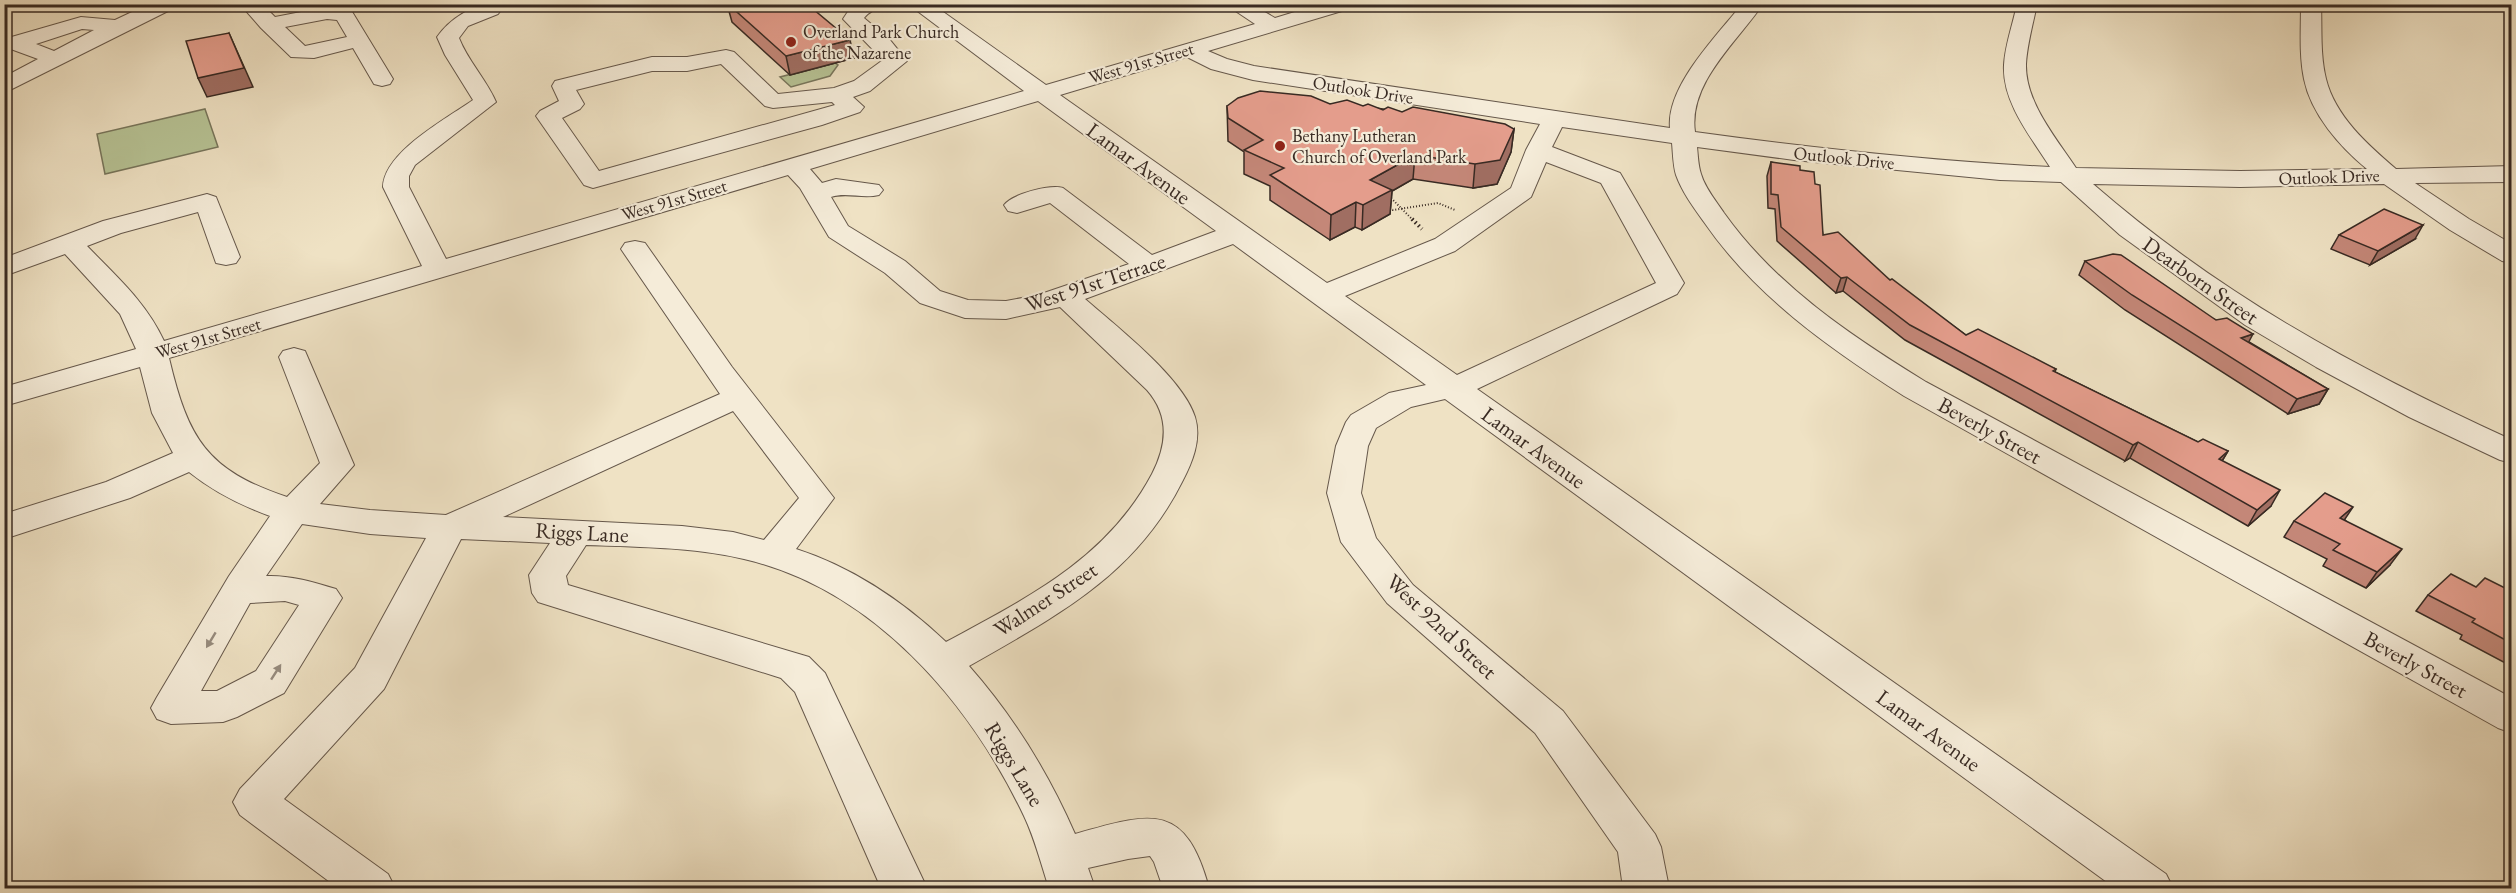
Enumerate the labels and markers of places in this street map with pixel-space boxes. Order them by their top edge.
place label: Overland Park Church of the Nazarene [803,20,959,64]
marker: Overland Park Church of the Nazarene [784,35,798,49]
place label: Bethany Lutheran Church of Overland Park [1292,124,1467,168]
marker: Bethany Lutheran Church of Overland Park [1273,139,1287,153]

